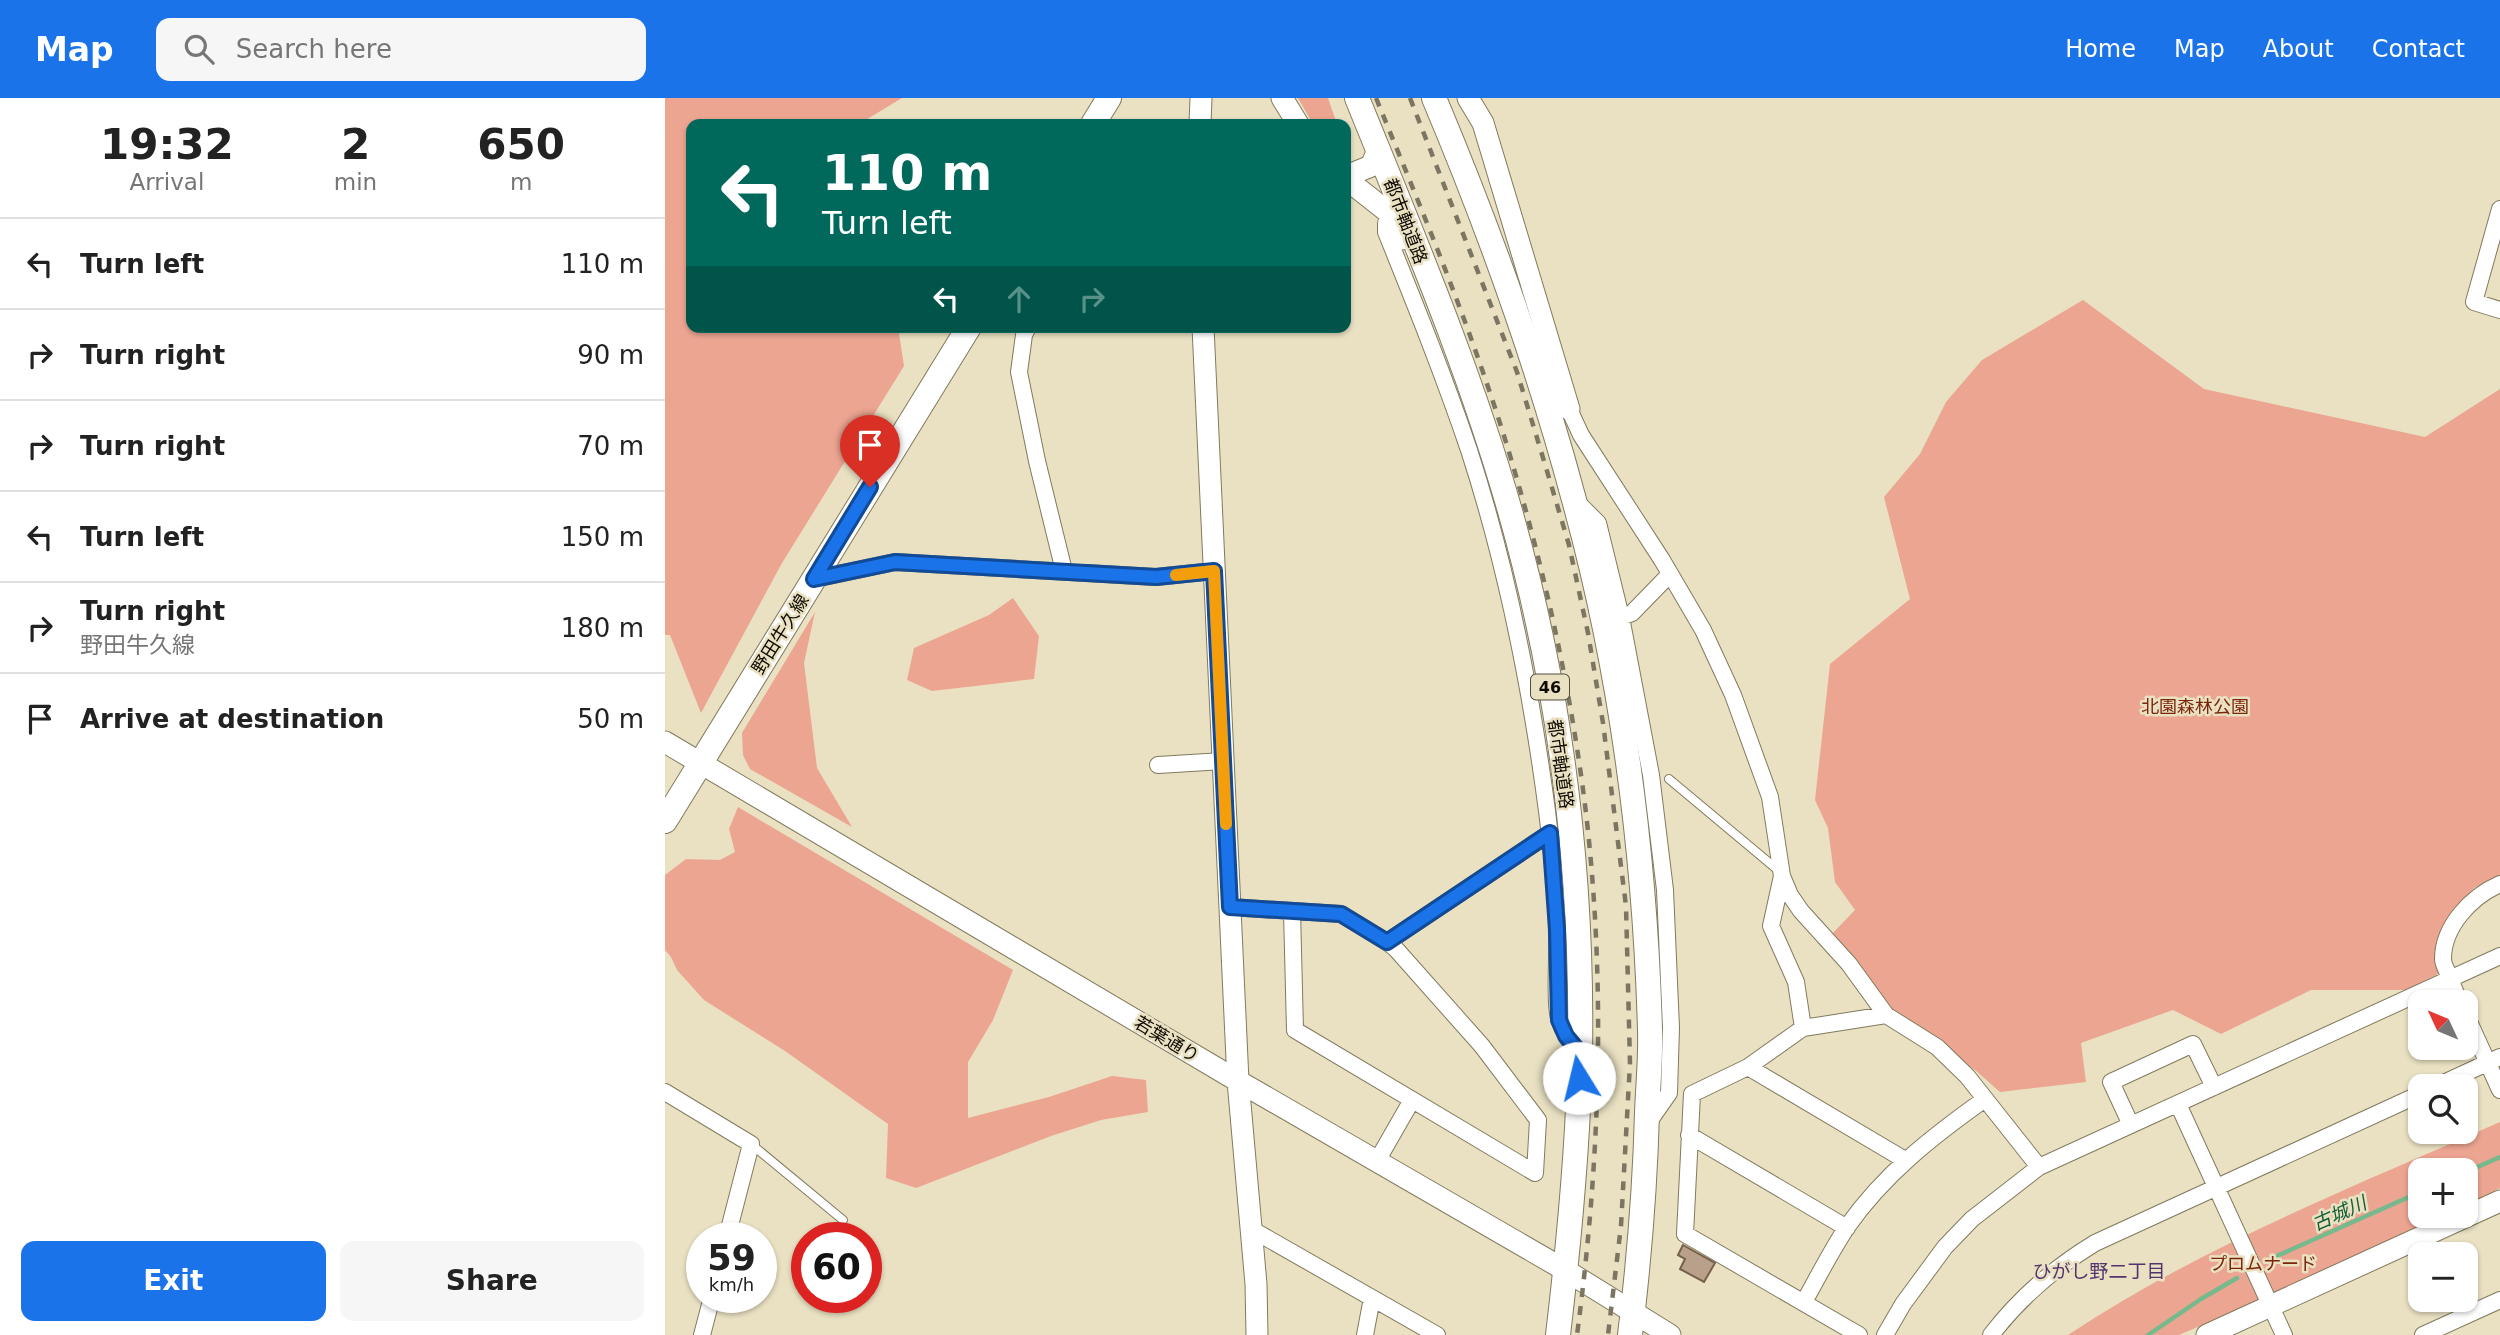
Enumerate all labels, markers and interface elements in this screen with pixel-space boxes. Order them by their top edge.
search box [156,18,646,81]
text: Map [35,30,114,69]
icon: search [180,30,218,68]
text: Search here [236,34,392,64]
text: Home [2065,35,2136,63]
text: Map [2174,35,2225,63]
text: About [2263,35,2334,63]
text: Contact [2372,35,2465,63]
text: 19:32 [100,120,234,169]
text: 2 [341,120,370,169]
text: 650 [477,120,565,169]
text: 110 m [822,145,992,202]
icon: left [707,147,798,238]
text: Arrival [130,169,204,195]
text: min [334,169,377,195]
text: m [510,169,532,195]
street label: 都市軸道路 [1380,175,1432,267]
text: Turn left [822,204,952,242]
icon: left [21,245,59,283]
text: Turn left [80,249,204,279]
text: 110 m [561,249,644,279]
icon: left [927,280,965,318]
icon: ahead [1000,280,1038,318]
icon: right [1073,280,1111,318]
icon: right [21,336,59,374]
text: Turn right [80,340,225,370]
text: 90 m [577,340,644,370]
pin [840,415,900,487]
icon: arrive [851,426,889,464]
icon: right [21,427,59,465]
text: Turn right [80,431,225,461]
text: 70 m [577,431,644,461]
icon: left [21,518,59,556]
text: Turn left [80,522,204,552]
text: 150 m [561,522,644,552]
street label: 野田牛久線 [747,590,813,678]
text: Turn right [80,596,225,626]
icon: right [21,609,59,647]
text: 180 m [561,613,644,643]
text: 野田牛久線 [80,632,195,658]
road number: 46 [1531,674,1569,700]
park label: 北園森林公園 [2141,696,2249,717]
icon: arrive [21,700,59,738]
text: Arrive at destination [80,704,384,734]
text: 50 m [577,704,644,734]
street label: 都市軸道路 [1544,718,1578,810]
north arrow [2408,990,2478,1060]
map controls [2408,990,2478,1312]
street label: 若葉通り [1131,1011,1203,1067]
position arrow [1542,1041,1616,1115]
button: search [2408,1074,2478,1144]
button: + [2408,1158,2478,1228]
water label: 古城川 [2308,1191,2371,1235]
speed limit sign: 60 [791,1222,882,1313]
text: 59 [707,1238,756,1278]
button: Exit [21,1241,326,1321]
button: Share [340,1241,644,1321]
button: − [2408,1242,2478,1312]
park label: プロムナード [2209,1253,2317,1274]
district label: ひがし野二丁目 [2032,1260,2166,1282]
text: km/h [709,1274,754,1295]

